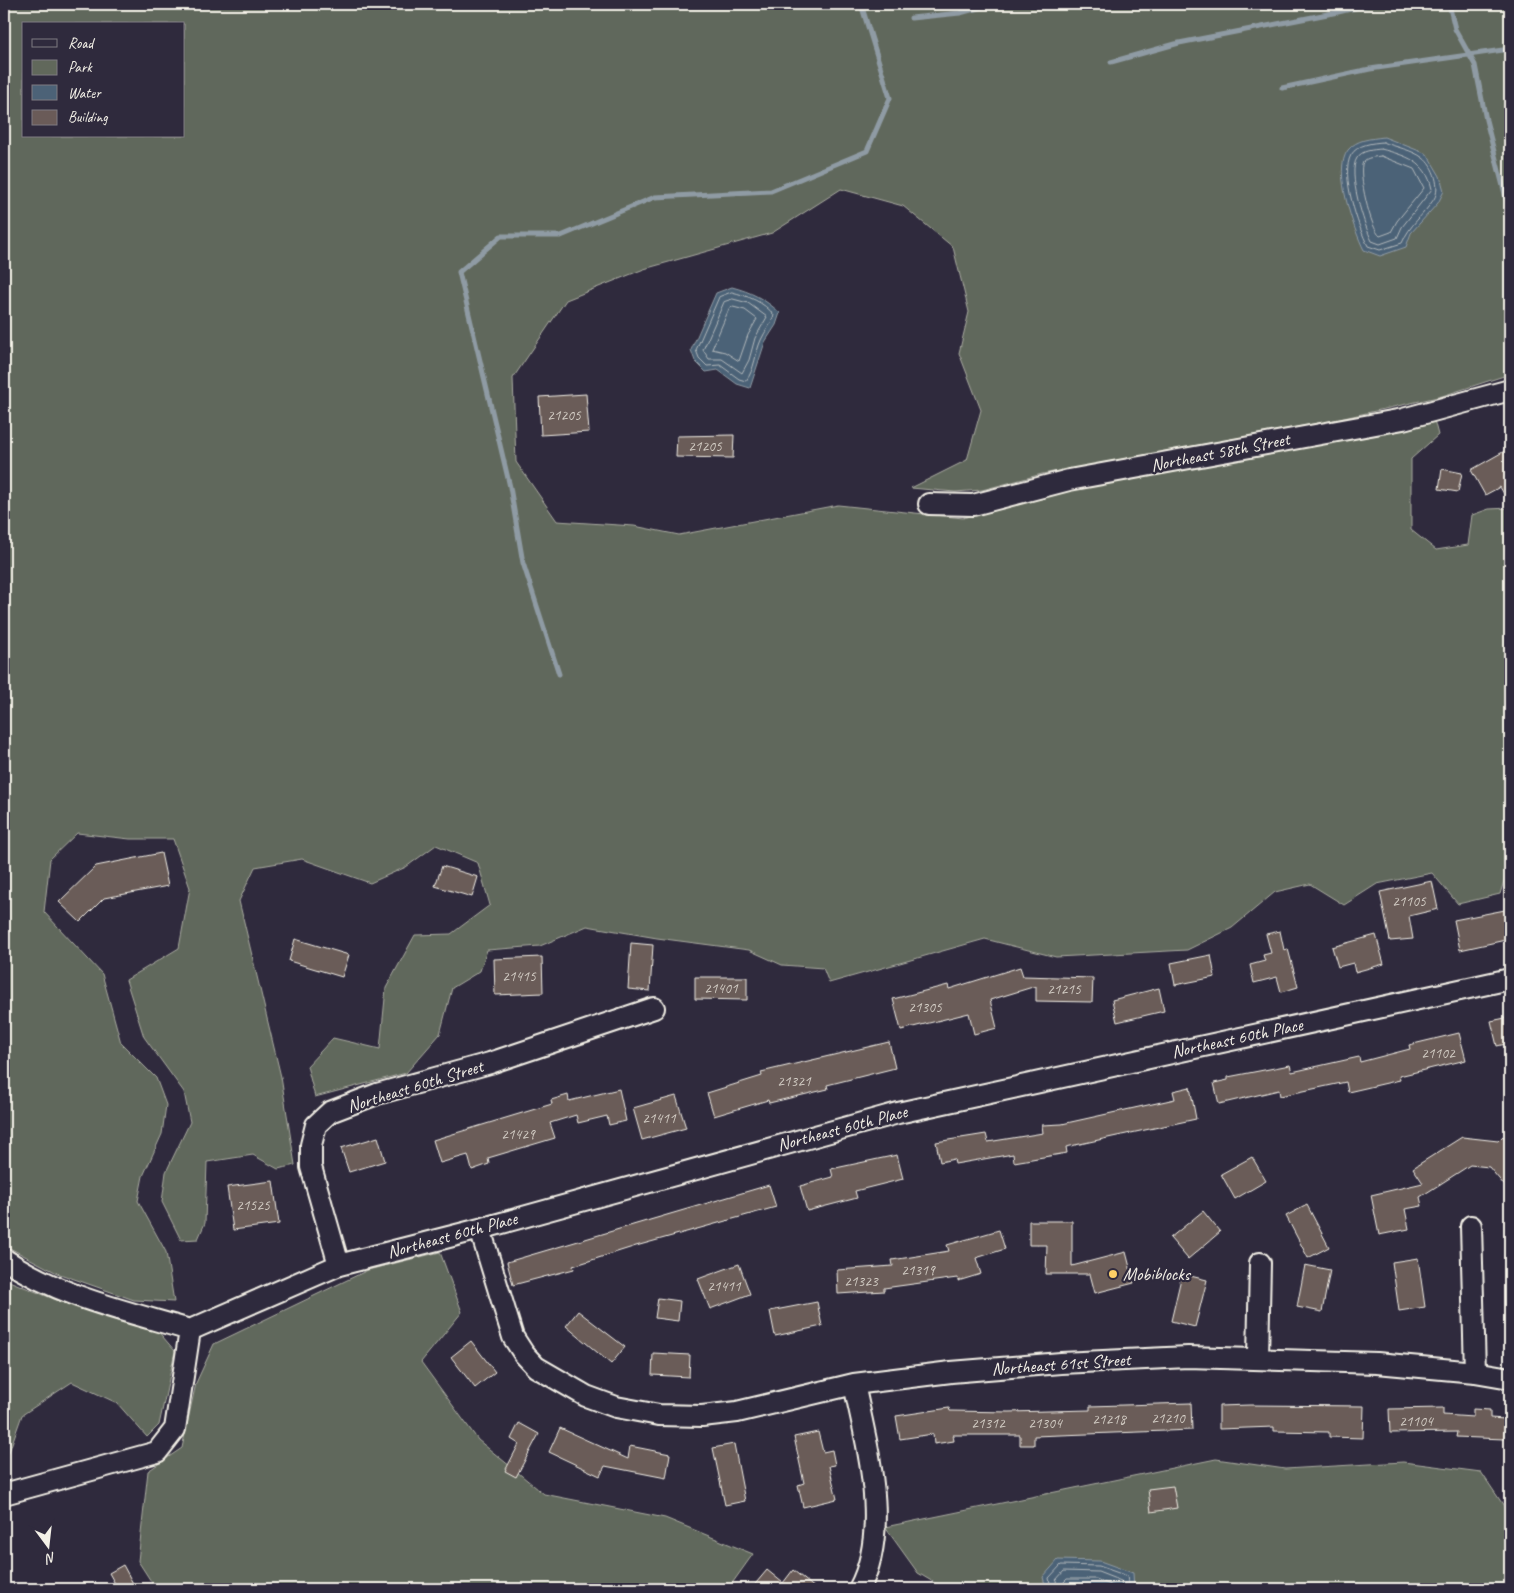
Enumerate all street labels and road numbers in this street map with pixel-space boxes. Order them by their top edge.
street label: Northeast 58th Street [1149,427,1293,476]
street label: Northeast 60th Place [1169,1013,1306,1063]
street label: Northeast 60th Street [344,1054,488,1117]
street label: Northeast 60th Place [775,1100,910,1156]
street label: Northeast 60th Place [385,1207,520,1263]
street label: Northeast 61st Street [991,1348,1133,1380]

